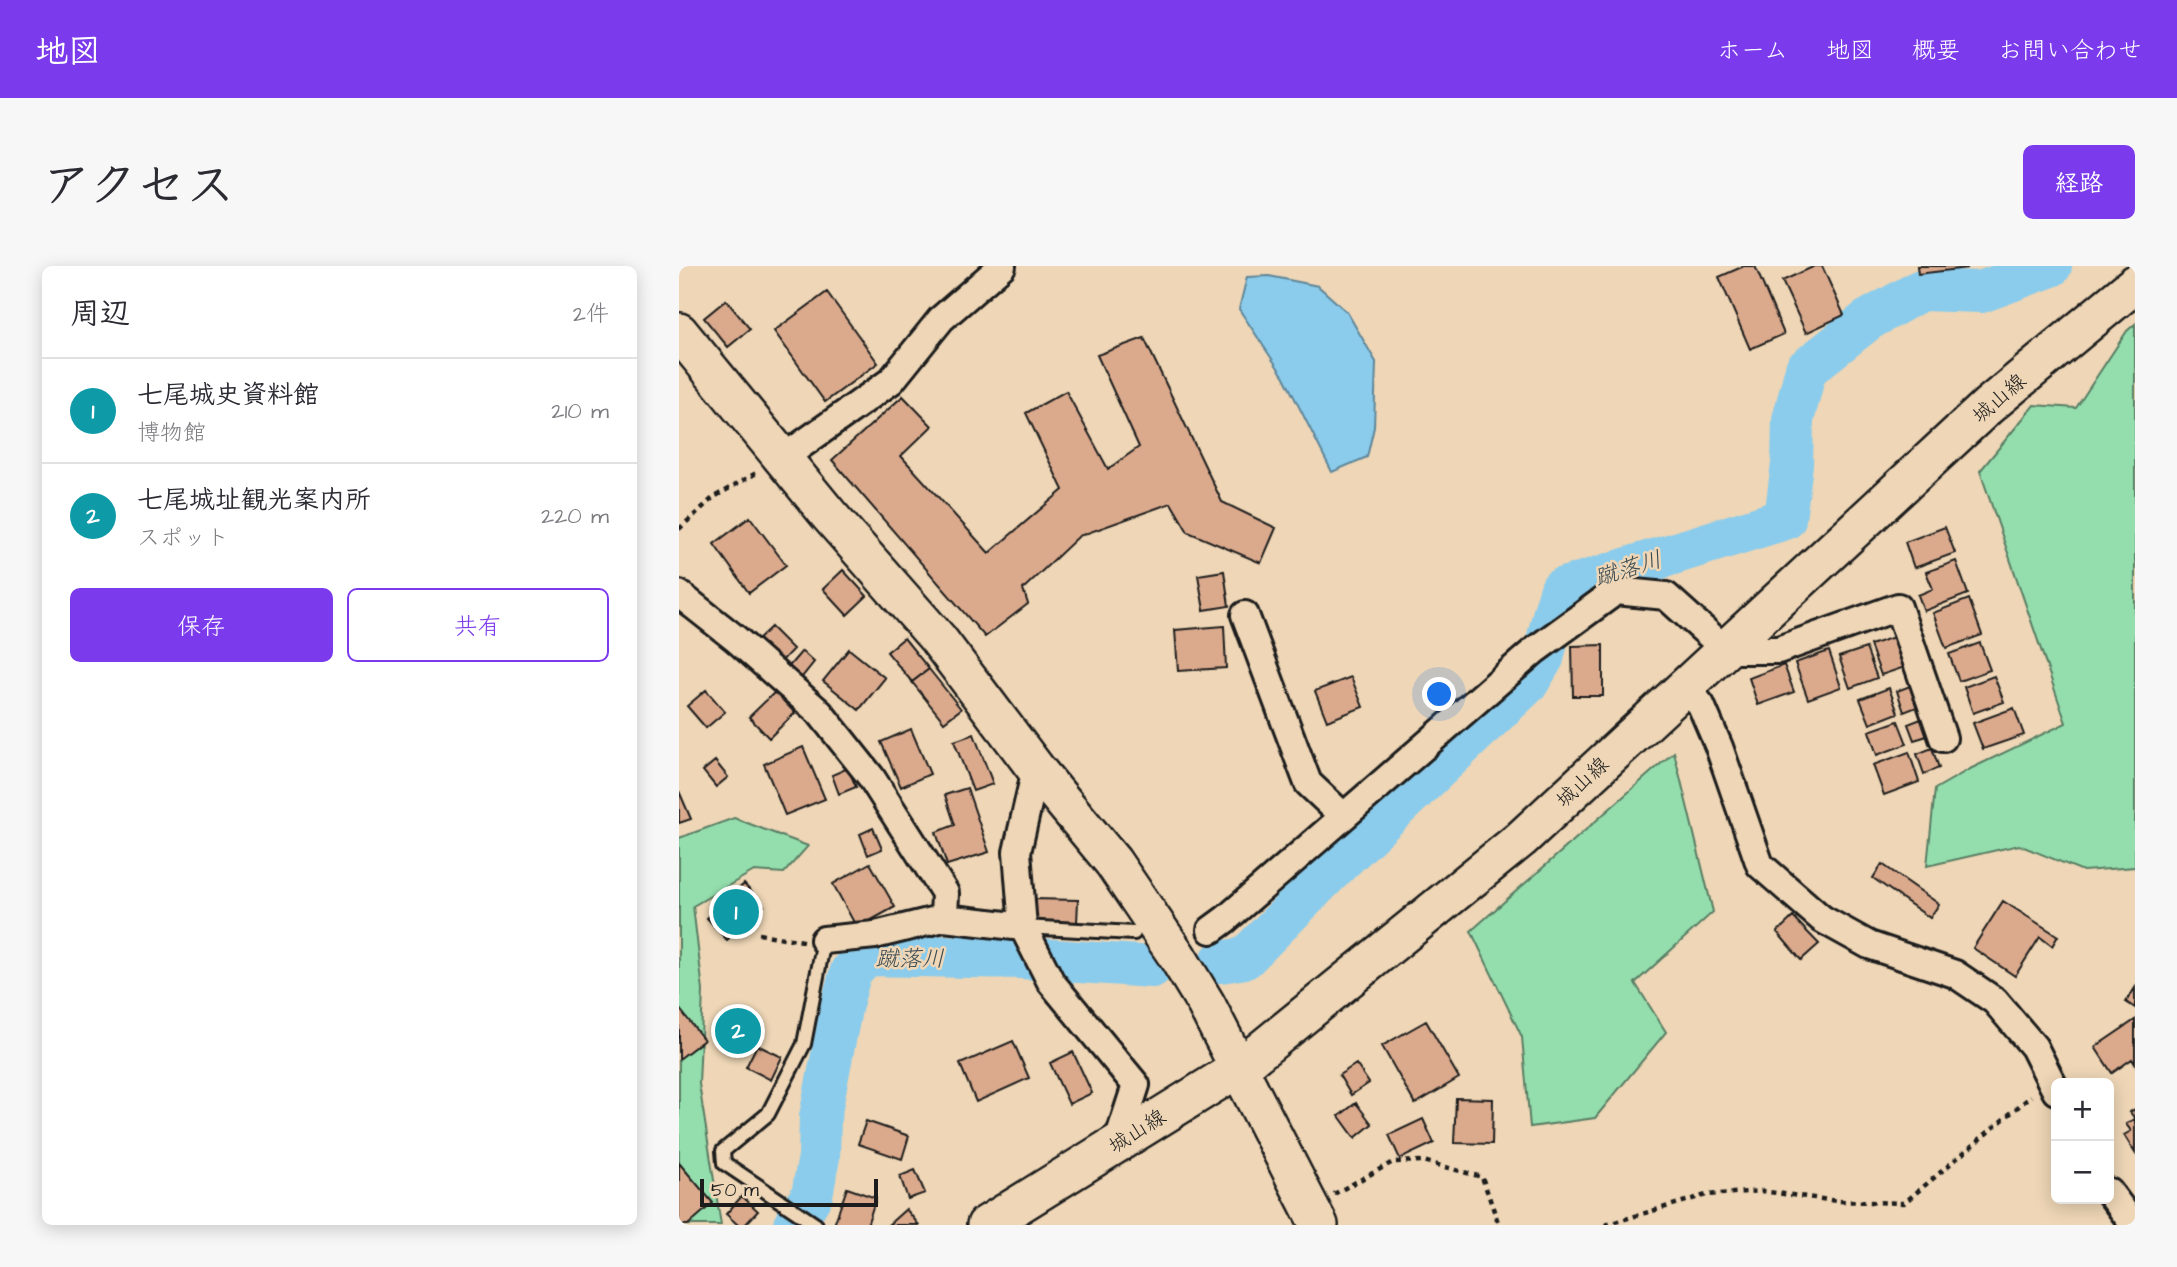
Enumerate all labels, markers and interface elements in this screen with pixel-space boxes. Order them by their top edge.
text: 地図 [35,29,101,75]
text: ホーム [1717,34,1788,68]
text: 地図 [1826,34,1874,68]
text: 概要 [1912,34,1960,68]
text: お問い合わせ [1998,34,2142,68]
button: 経路 [2023,145,2135,219]
text: アクセス [42,153,235,221]
text: 周辺 [70,293,130,335]
text: 2件 [573,298,609,330]
street label: 城山線 [1966,367,2033,430]
text: 七尾城史資料館 [137,377,319,413]
text: 1 [92,395,94,427]
text: 210 m [551,395,609,427]
text: 博物館 [137,417,206,449]
text: 七尾城址観光案内所 [137,482,371,518]
text: 2 [86,500,100,532]
text: 220 m [541,500,609,532]
text: スポット [137,522,229,554]
water label: 蹴落川 [1591,544,1666,594]
button: 保存 [70,588,333,662]
button: 共有 [347,588,609,662]
your location [1422,677,1456,711]
street label: 城山線 [1549,750,1615,814]
pin: 1 [713,886,759,938]
water label: 蹴落川 [876,943,945,975]
pin: 2 [715,1005,761,1057]
map controls [2051,1078,2114,1204]
button: + [2051,1078,2114,1141]
street label: 城山線 [1103,1102,1172,1160]
button: − [2051,1141,2114,1204]
scale bar [700,1176,879,1208]
text: 50 m [711,1177,759,1204]

